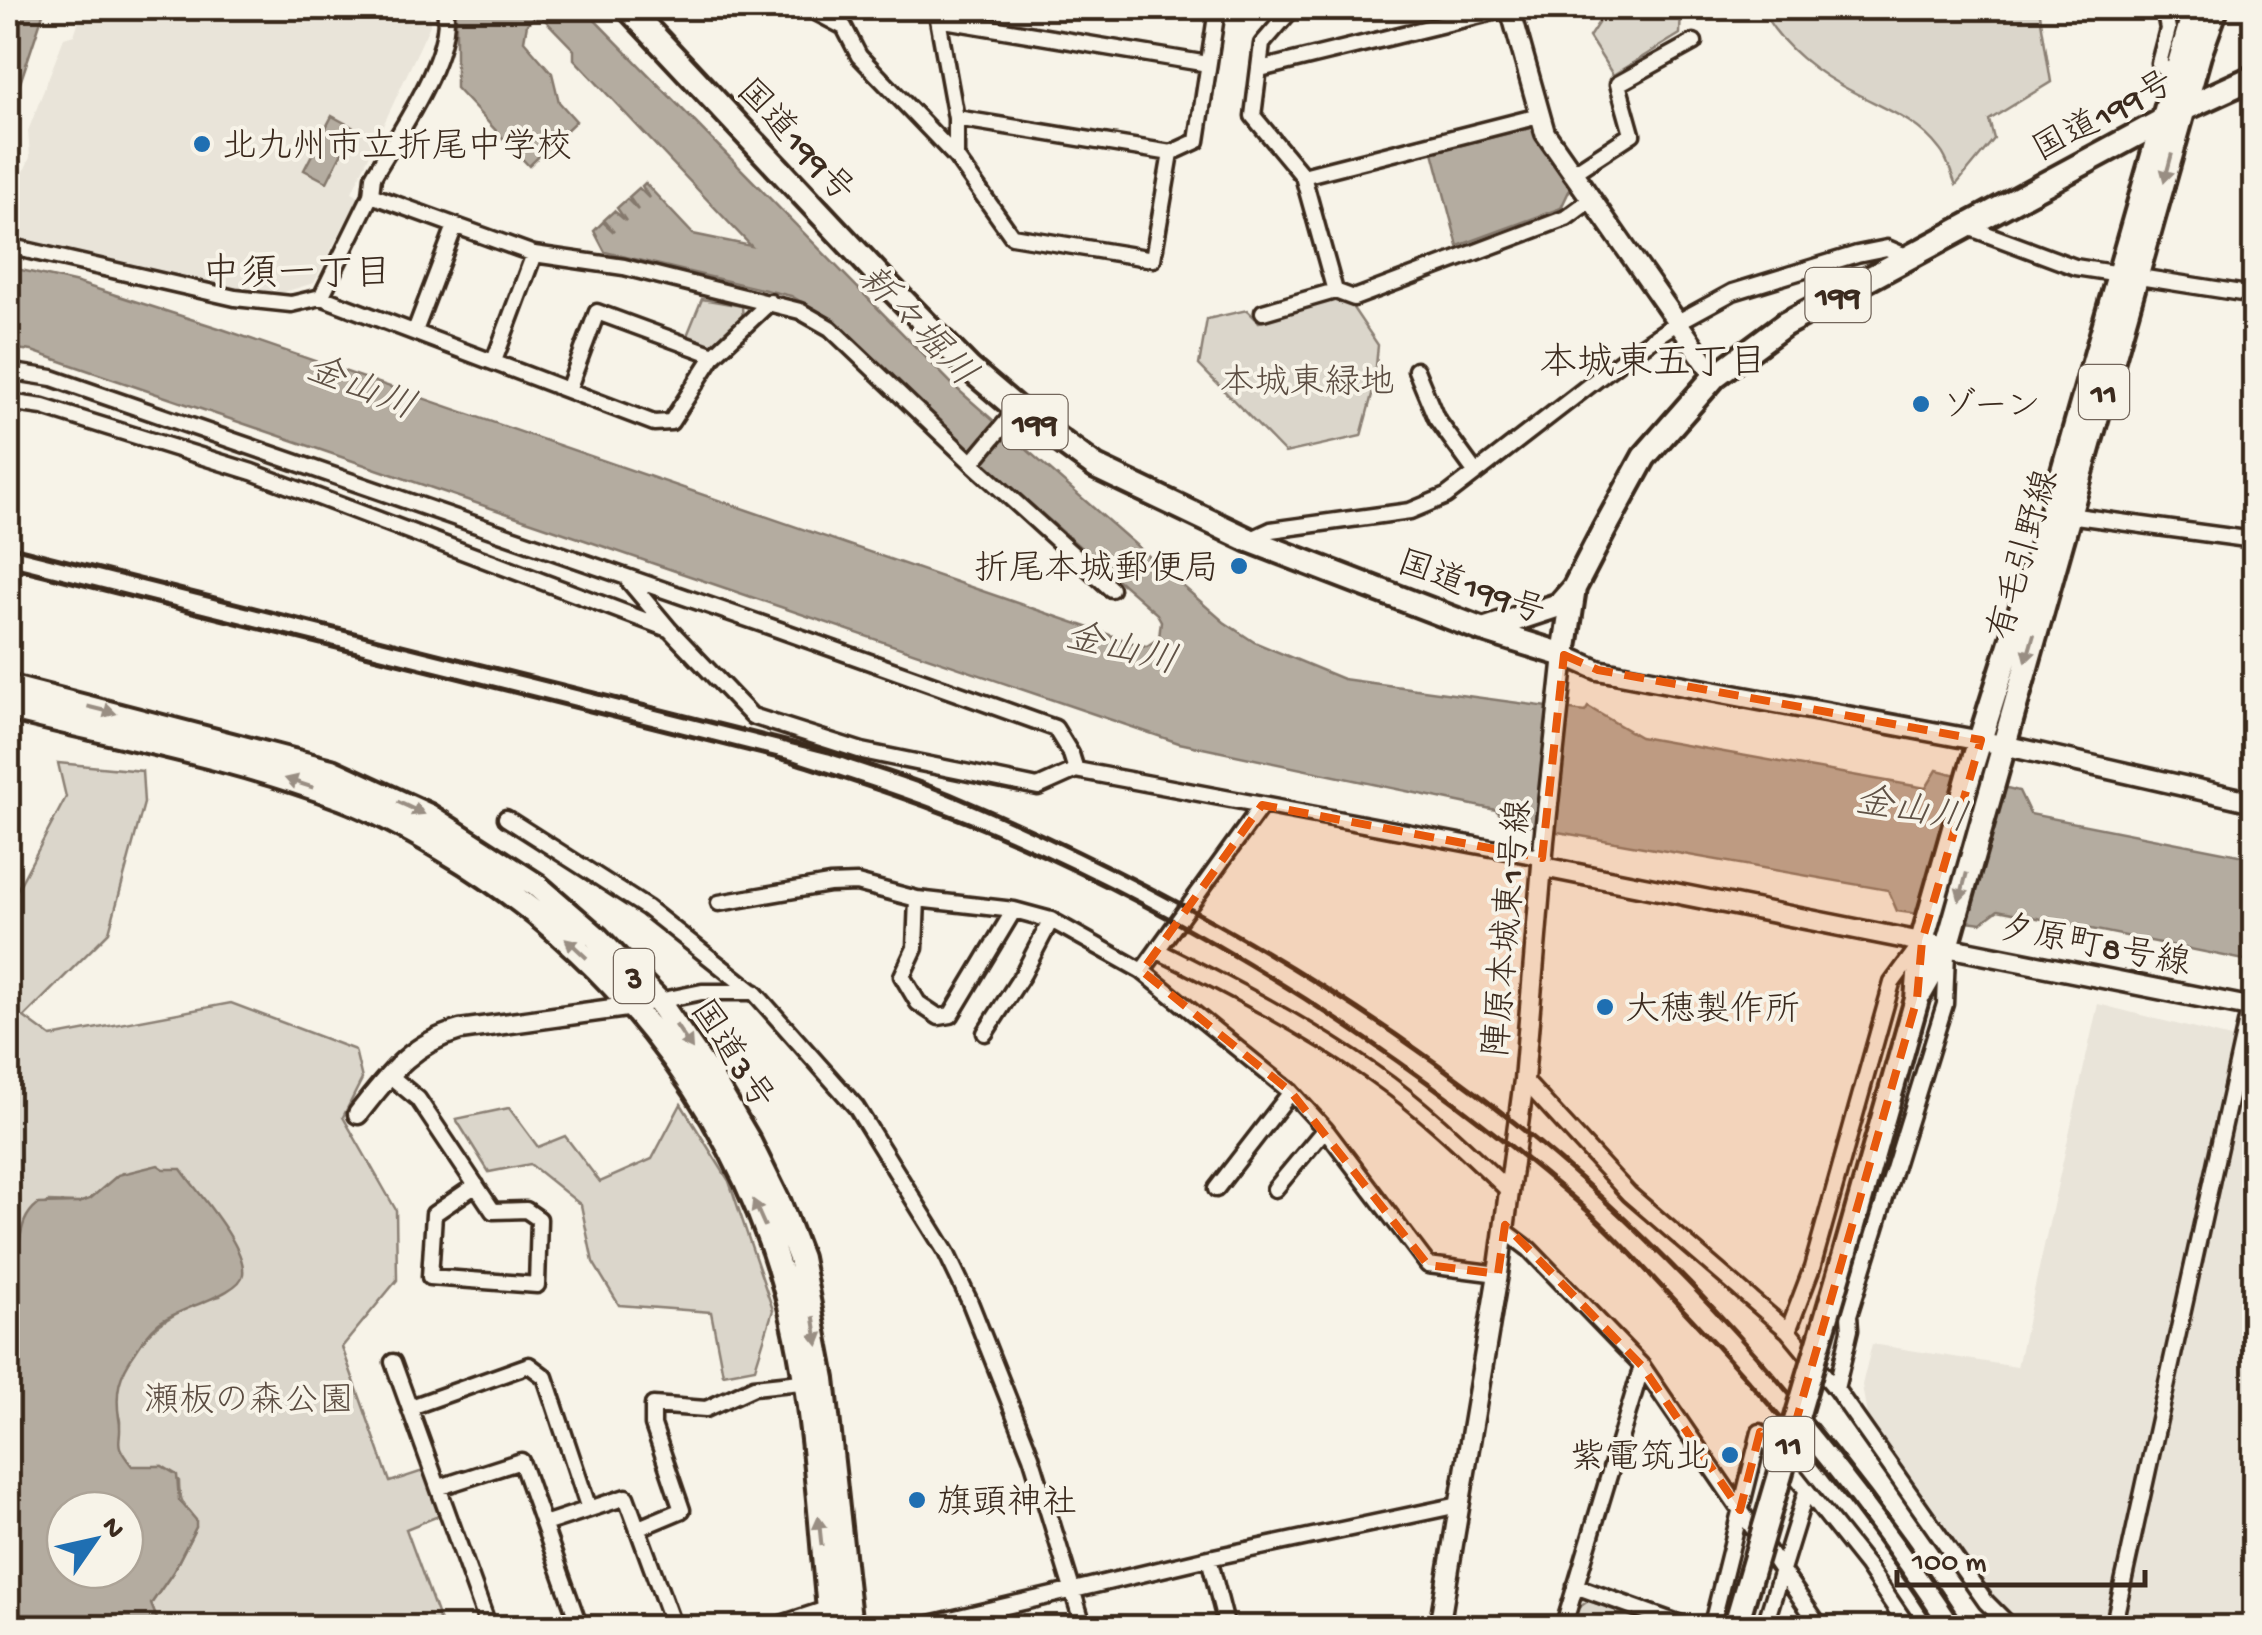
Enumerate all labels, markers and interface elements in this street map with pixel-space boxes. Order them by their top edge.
street label: 国道199号 [2026,64,2182,173]
street label: 国道199号 [725,72,861,213]
place label: 北九州市立折尾中学校 [222,127,572,170]
marker: 北九州市立折尾中学校 [191,133,213,155]
one-way arrow [2159,153,2175,184]
district label: 中須一丁目 [202,252,392,299]
water label: 新々堀川 [846,258,984,398]
road number: 199 [1806,268,1870,322]
district label: 本城東五丁目 [1539,341,1767,388]
water label: 金山川 [299,347,422,432]
park label: 本城東緑地 [1219,363,1395,406]
road number: 11 [2079,365,2129,419]
place label: ゾーン [1941,387,2041,430]
marker: ゾーン [1910,393,1932,415]
road number: 199 [1002,395,1068,449]
street label: 有毛引野線 [1981,465,2070,645]
street label: 国道199号 [1391,544,1550,636]
place label: 折尾本城郵便局 [974,550,1219,592]
marker: 折尾本城郵便局 [1228,555,1250,577]
water label: 金山川 [1060,615,1182,687]
one-way arrow [2022,634,2037,664]
one-way arrow [87,703,118,719]
one-way arrow [283,774,313,789]
water label: 金山川 [1851,779,1971,844]
street label: 陣原本城東1号線 [1477,797,1542,1059]
one-way arrow [397,799,426,816]
one-way arrow [1955,872,1971,903]
street label: 夕原町8号線 [1995,908,2194,987]
one-way arrow [564,937,588,960]
road number: 3 [614,949,654,1003]
place label: 大穂製作所 [1625,990,1800,1033]
street label: 国道3号 [679,993,781,1119]
marker: 大穂製作所 [1594,996,1616,1018]
one-way arrow [675,1023,693,1050]
one-way arrow [751,1198,767,1228]
one-way arrow [809,1315,824,1347]
park label: 瀬板の森公園 [144,1381,354,1424]
road number: 11 [1764,1417,1814,1471]
place label: 紫電筑北 [1570,1438,1710,1481]
marker: 紫電筑北 [1719,1444,1741,1466]
place label: 旗頭神社 [937,1483,1077,1526]
marker: 旗頭神社 [906,1489,928,1511]
north arrow [45,1490,145,1590]
text: N [93,1512,131,1545]
one-way arrow [812,1514,828,1546]
scale bar [1897,1525,2144,1587]
text: 100 m [1911,1547,1987,1582]

